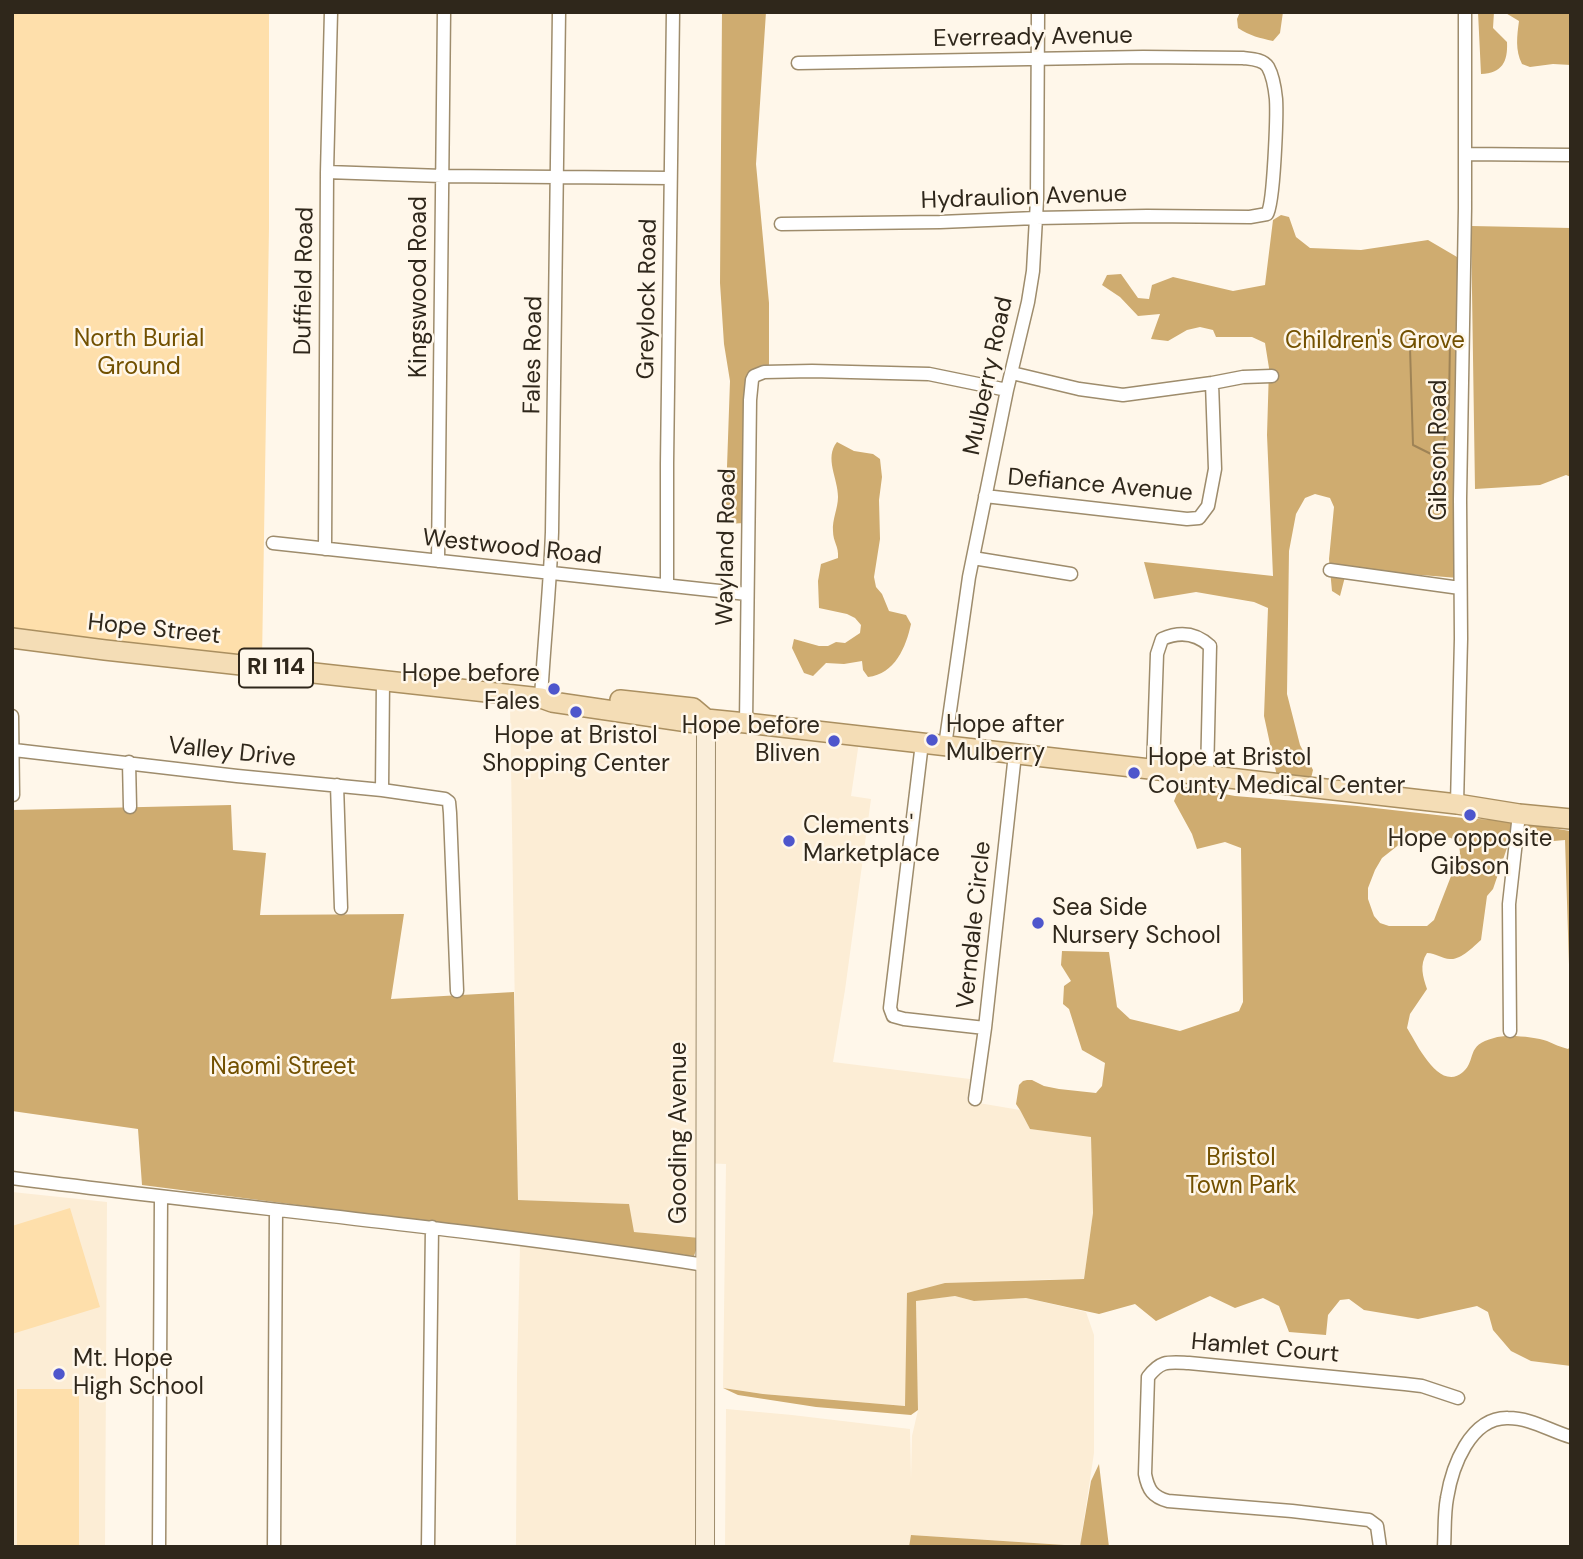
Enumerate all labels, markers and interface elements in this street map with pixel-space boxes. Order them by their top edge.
street label: Everready Avenue [933,22,1133,54]
street label: Hydraulion Avenue [920,180,1128,216]
street label: Kingswood Road [406,196,434,378]
street label: Duffield Road [289,207,321,355]
street label: Greylock Road [632,218,664,380]
street label: Mulberry Road [958,294,1020,458]
street label: Fales Road [519,296,549,414]
park label: North Burial Ground [74,326,204,382]
park label: Children's Grove [1285,328,1465,356]
street label: Gibson Road [1426,379,1454,521]
street label: Defiance Avenue [1006,464,1194,508]
street label: Wayland Road [711,468,743,626]
street label: Westwood Road [421,524,603,572]
street label: Hope Street [86,609,222,651]
road number: RI 114 [239,648,313,688]
place label: Hope before Fales [402,661,540,717]
marker: Hope before Fales [546,681,562,697]
marker: Hope at Bristol Shopping Center [568,704,584,720]
place label: Hope after Mulberry [946,712,1064,768]
place label: Hope before Bliven [682,713,820,769]
place label: Hope at Bristol Shopping Center [482,723,670,779]
street label: Valley Drive [167,732,297,774]
marker: Hope after Mulberry [924,732,940,748]
marker: Hope before Bliven [826,733,842,749]
place label: Hope at Bristol County Medical Center [1148,745,1405,801]
marker: Hope at Bristol County Medical Center [1126,765,1142,781]
marker: Hope opposite Gibson [1462,807,1478,823]
place label: Clements' Marketplace [803,813,940,869]
place label: Hope opposite Gibson [1388,826,1552,882]
marker: Clements' Marketplace [781,833,797,849]
street label: Verndale Circle [952,840,998,1010]
place label: Sea Side Nursery School [1052,895,1221,951]
marker: Sea Side Nursery School [1030,915,1046,931]
street label: Gooding Avenue [666,1042,694,1224]
park label: Naomi Street [210,1054,356,1082]
park label: Bristol Town Park [1186,1145,1296,1201]
street label: Hamlet Court [1190,1328,1340,1370]
place label: Mt. Hope High School [73,1346,204,1402]
marker: Mt. Hope High School [51,1366,67,1382]

